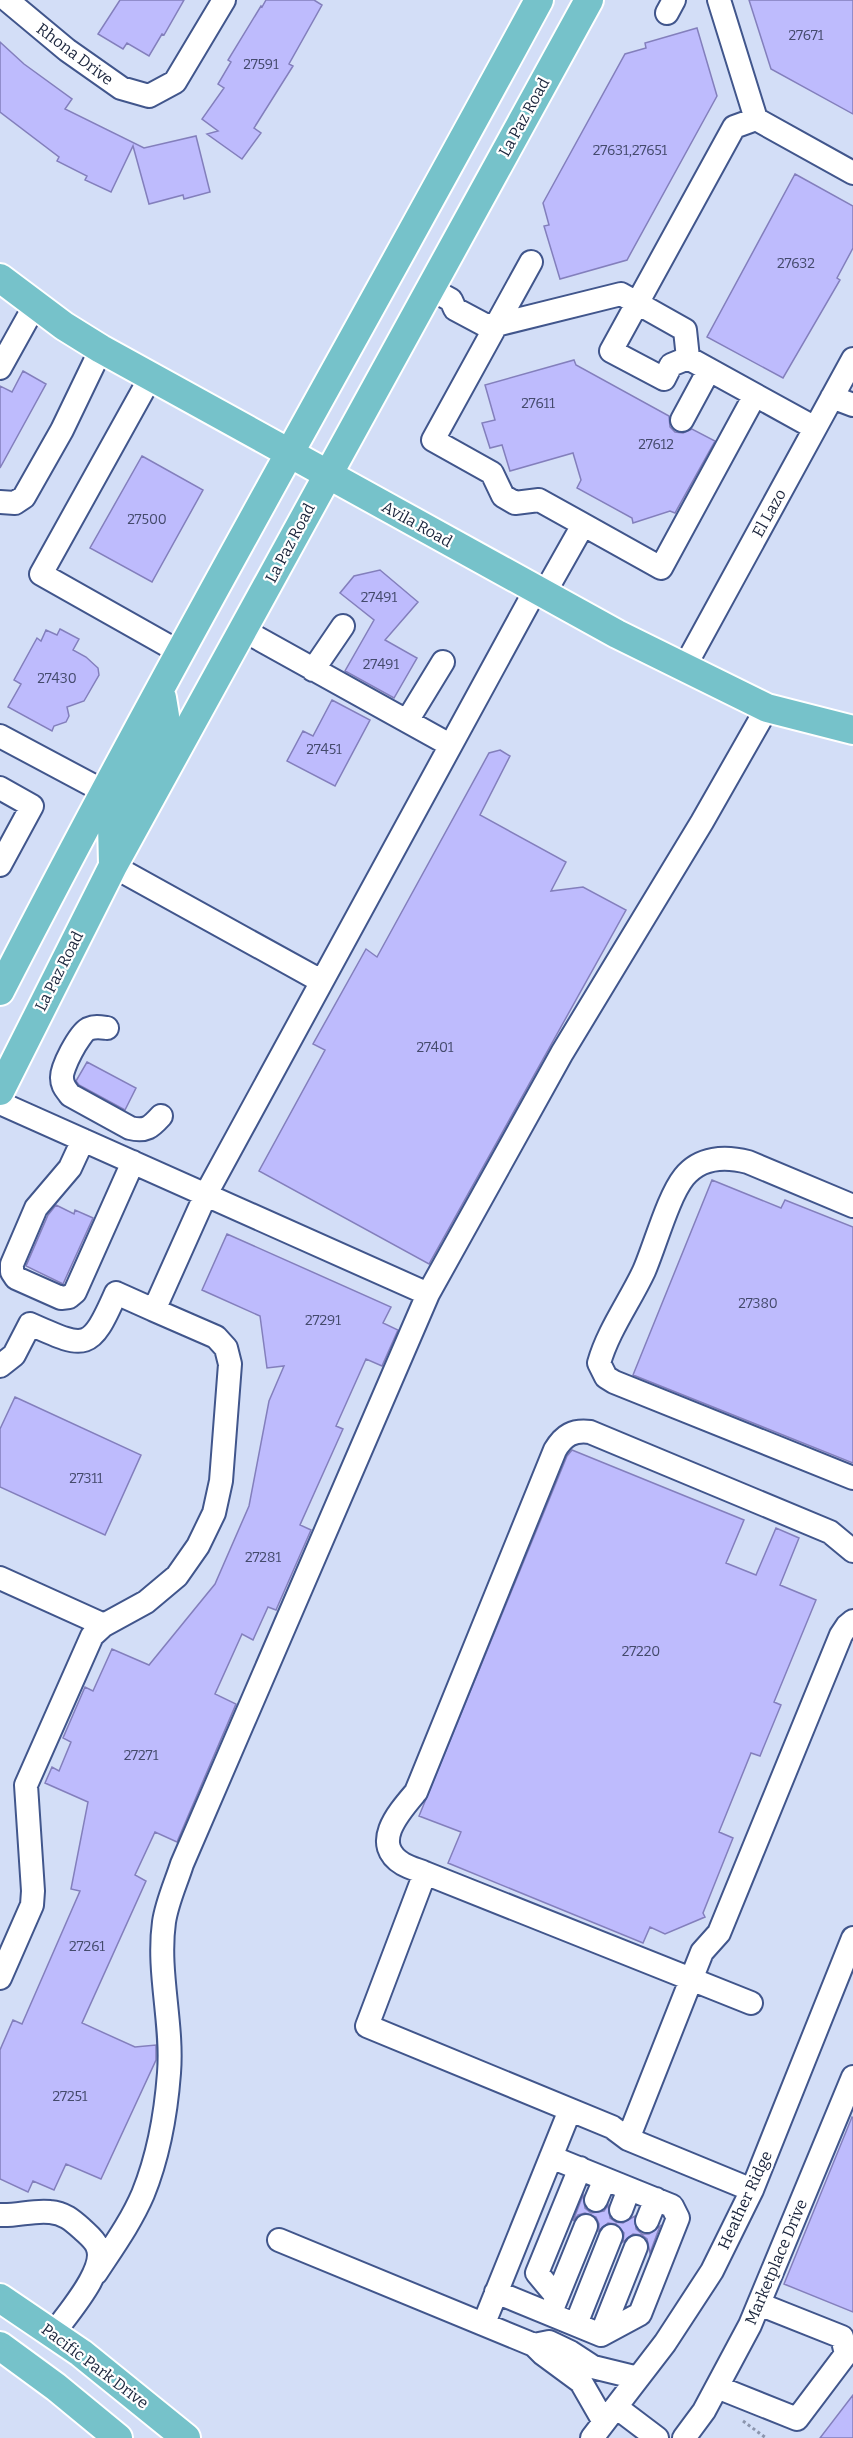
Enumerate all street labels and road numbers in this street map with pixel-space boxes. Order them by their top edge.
street label: Rhona Drive [33,19,117,89]
street label: La Paz Road [495,74,554,160]
street label: El Lazo [748,486,790,540]
street label: Avila Road [378,497,456,551]
street label: La Paz Road [261,500,319,586]
street label: La Paz Road [31,927,87,1014]
street label: Heather Ridge [714,2148,776,2252]
street label: Marketplace Drive [741,2196,811,2328]
street label: Pacific Park Drive [38,2320,152,2412]

